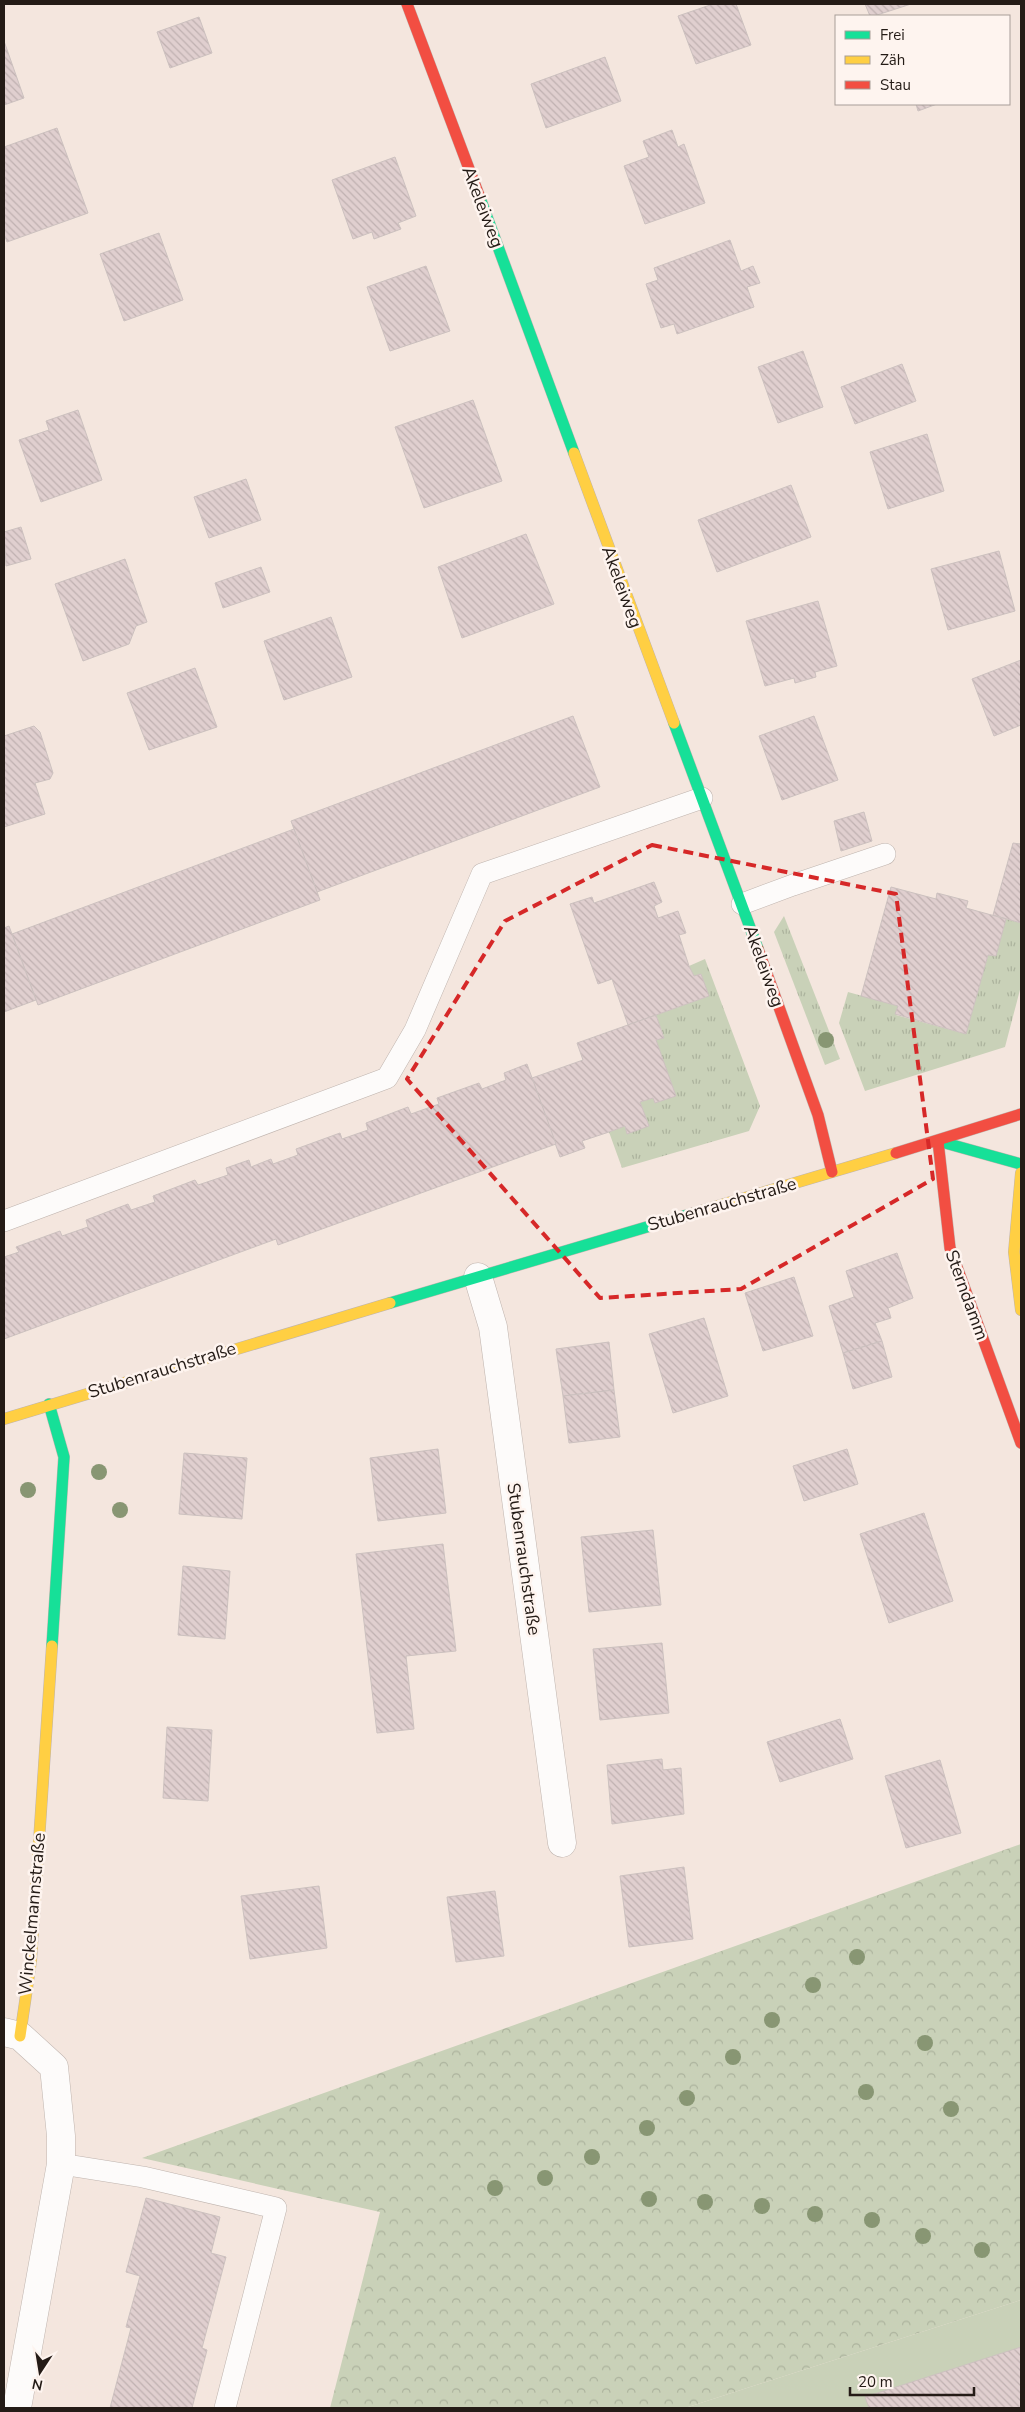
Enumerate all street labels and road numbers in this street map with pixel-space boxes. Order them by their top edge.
street label: Akeleiweg [456,163,510,251]
street label: Akeleiweg [596,543,648,631]
street label: Akeleiweg [738,922,790,1010]
street label: Stubenrauchstraße [645,1171,799,1237]
street label: Sterndamm [940,1247,994,1343]
street label: Stubenrauchstraße [85,1336,239,1404]
street label: Stubenrauchstraße [501,1481,547,1637]
street label: Winckelmannstraße [13,1832,51,1996]

